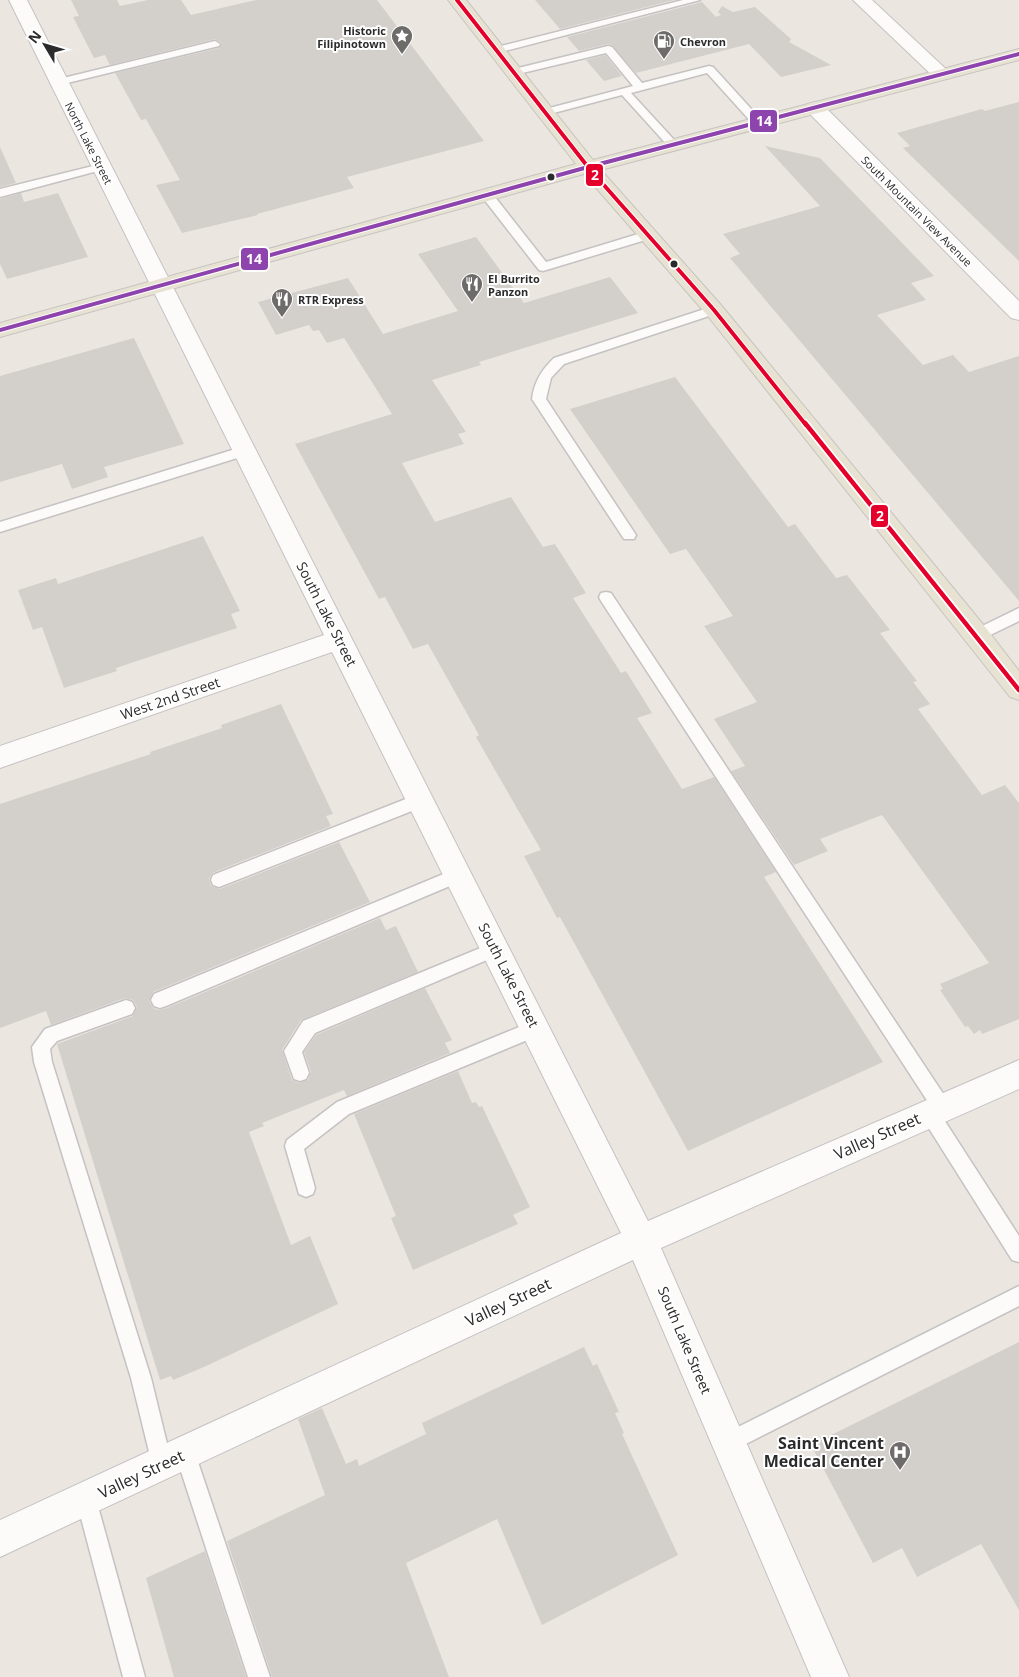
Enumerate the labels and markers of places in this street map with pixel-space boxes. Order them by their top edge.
place label: Historic Filipinotown [317,23,386,51]
place icon: Historic Filipinotown [390,24,414,55]
fuel station icon: Chevron [652,29,676,60]
place label: Chevron [680,34,726,49]
unlabelled marker [546,172,556,182]
unlabelled marker [669,259,679,269]
place label: El Burrito Panzon [488,271,540,299]
restaurant icon: El Burrito Panzon [460,272,484,303]
restaurant icon: RTR Express [270,287,294,318]
place label: RTR Express [298,292,364,307]
place label: Saint Vincent Medical Center [764,1432,884,1472]
hospital icon: Saint Vincent Medical Center [888,1440,912,1471]

